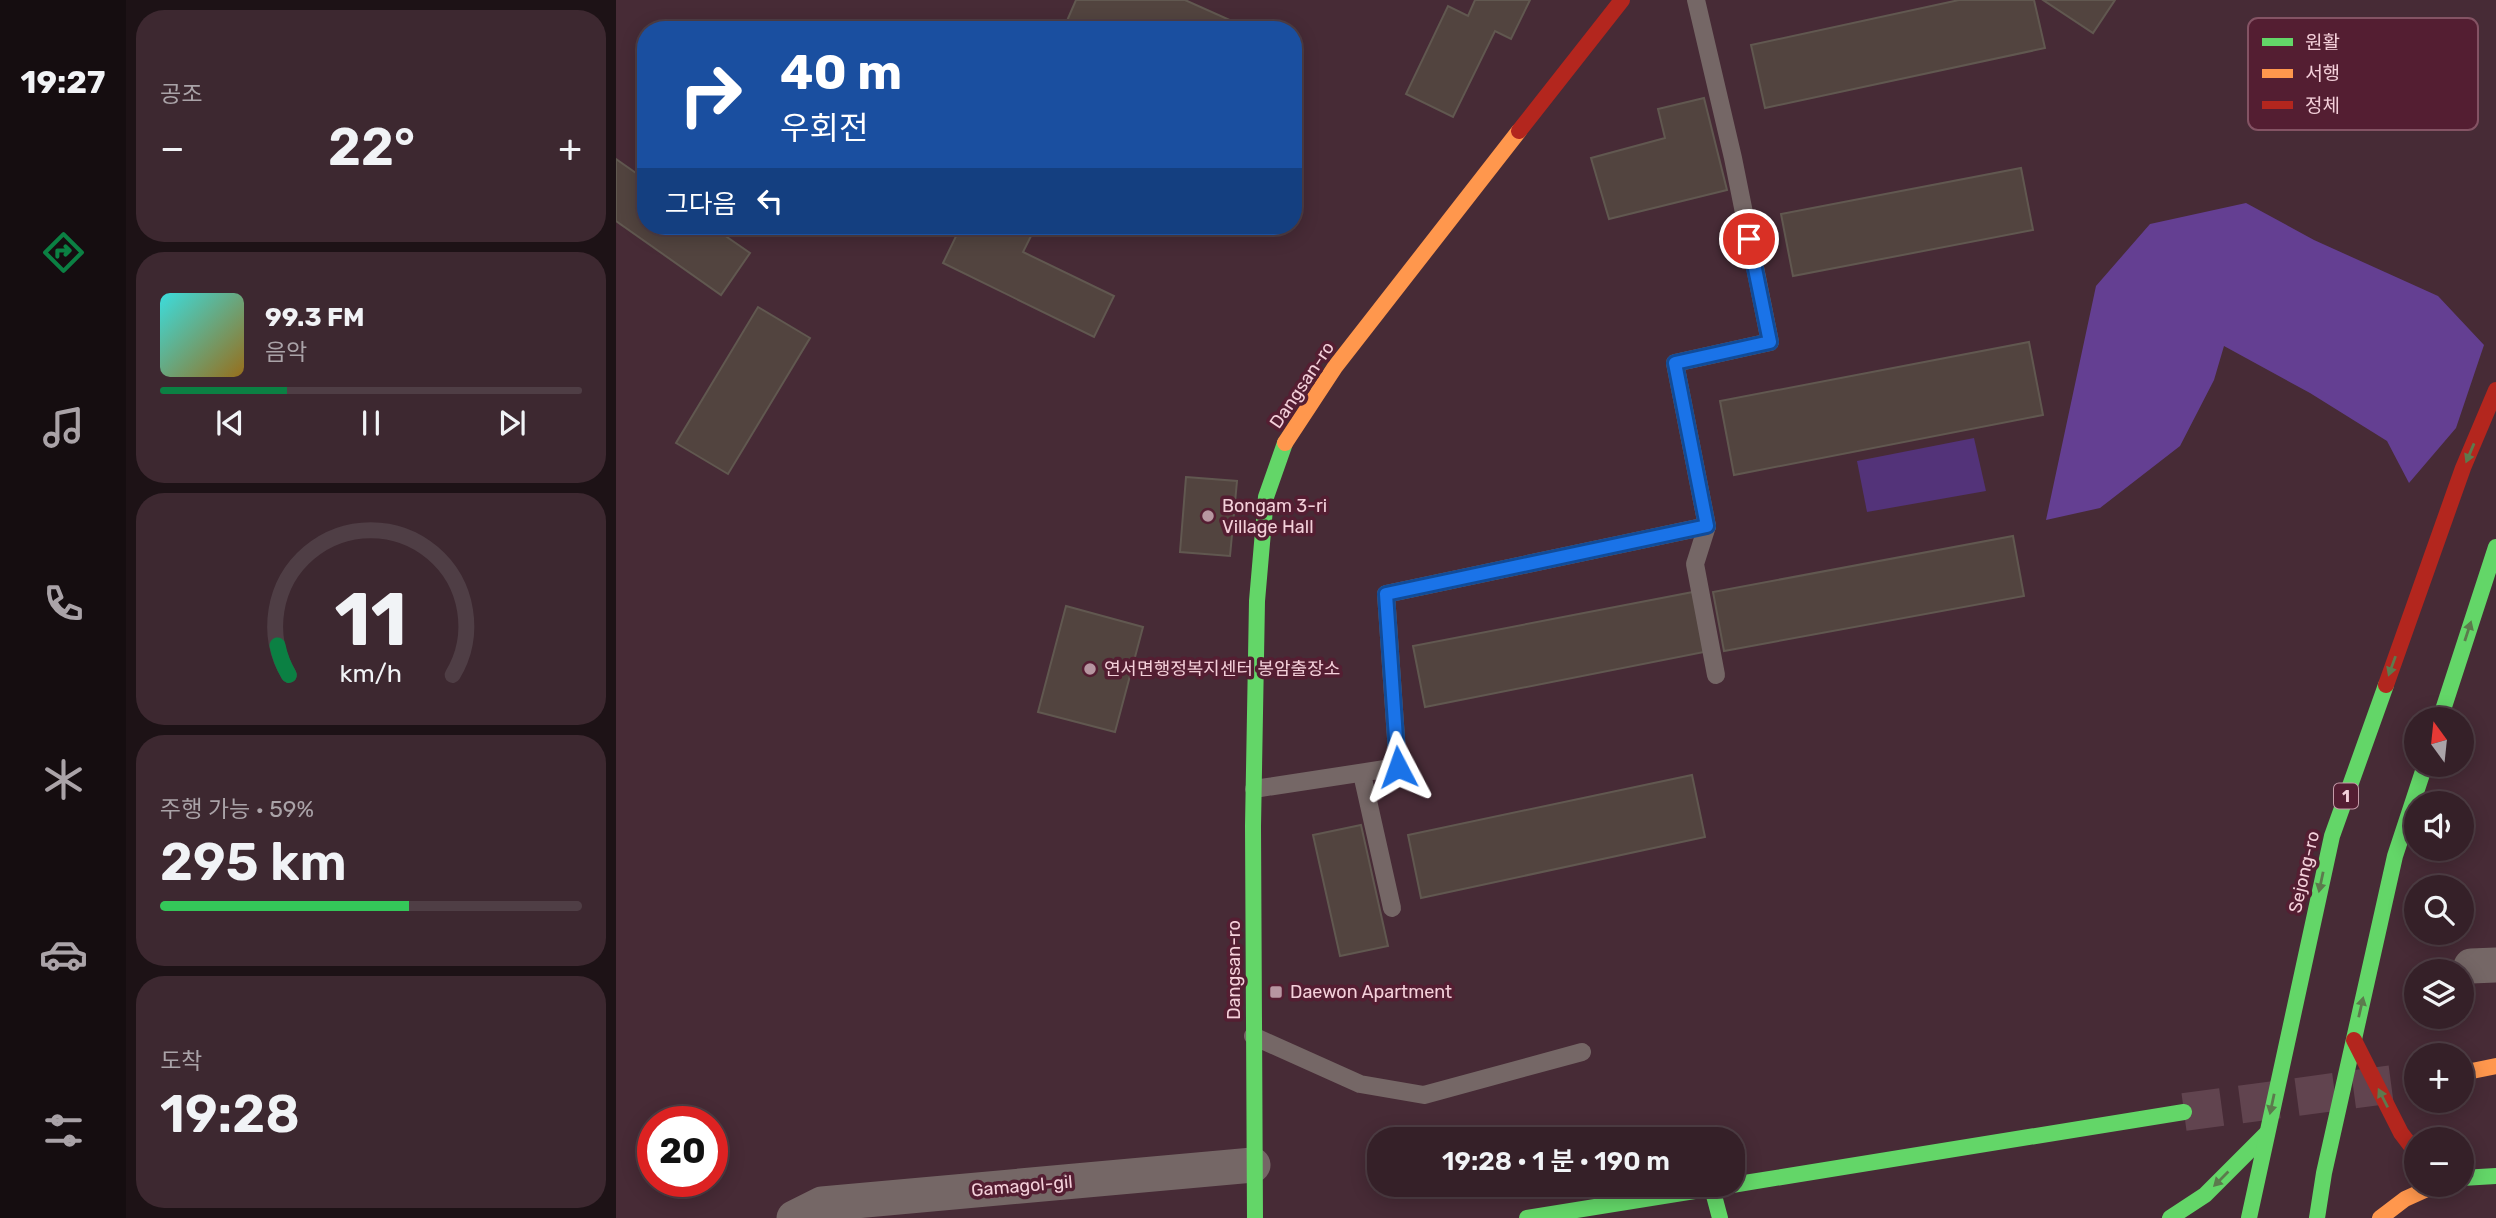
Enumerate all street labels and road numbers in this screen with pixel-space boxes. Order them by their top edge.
street label: Dangsan-ro [1265,338,1339,432]
road number: 1 [2334,783,2358,808]
street label: Sejong-ro [2284,829,2324,915]
street label: Dangsan-ro [1223,920,1245,1020]
street label: Gamagol-gil [970,1171,1074,1201]

